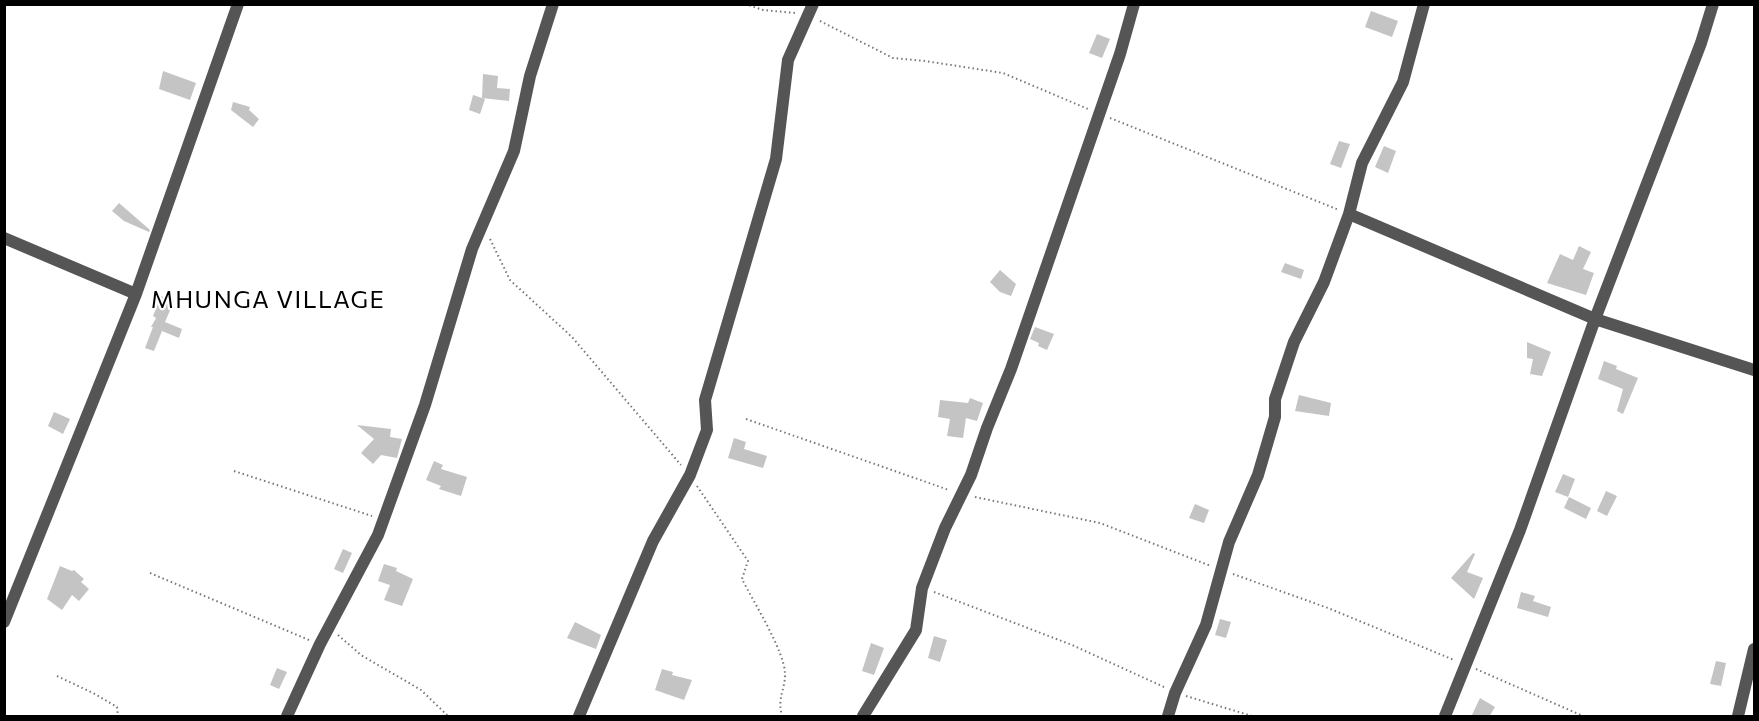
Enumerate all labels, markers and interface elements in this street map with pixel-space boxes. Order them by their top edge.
district label: MHUNGA VILLAGE [151,284,385,313]

